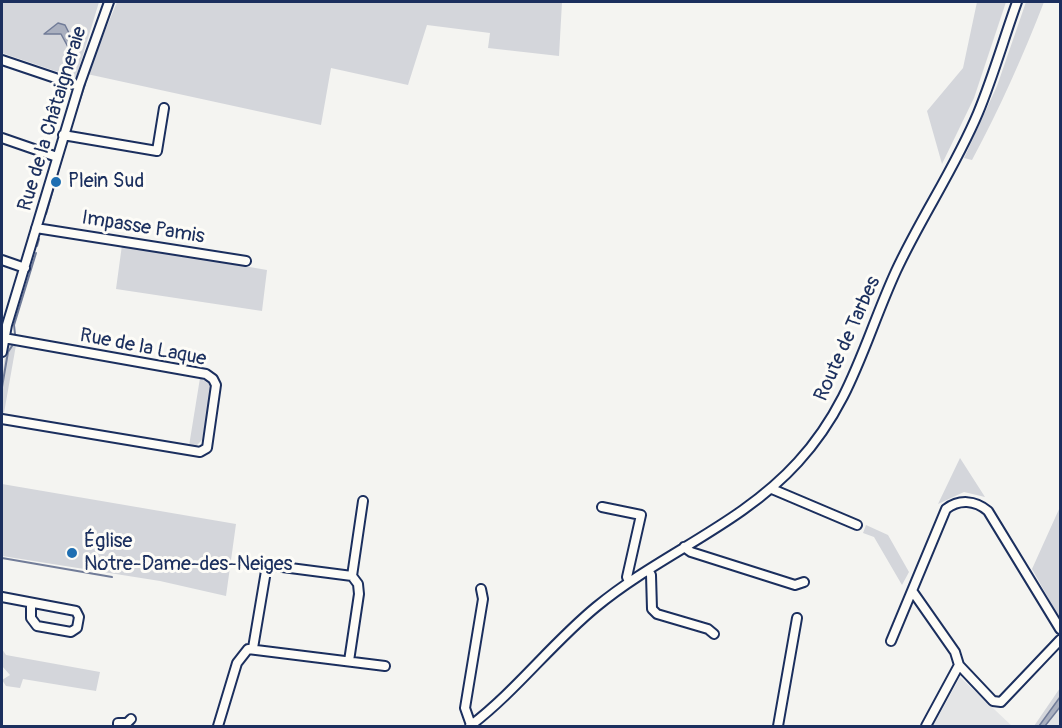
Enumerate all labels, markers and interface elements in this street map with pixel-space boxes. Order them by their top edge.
street label: Rue de la Châtaigneraie [14,24,92,214]
place label: Plein Sud [68,170,144,194]
marker: Plein Sud [49,175,63,189]
street label: Impasse Pamis [80,206,206,250]
street label: Route de Tarbes [810,273,886,405]
street label: Rue de la Laque [78,324,208,372]
place label: Église Notre-Dame-des-Neiges [84,530,293,577]
marker: Église Notre-Dame-des-Neiges [65,546,79,560]

